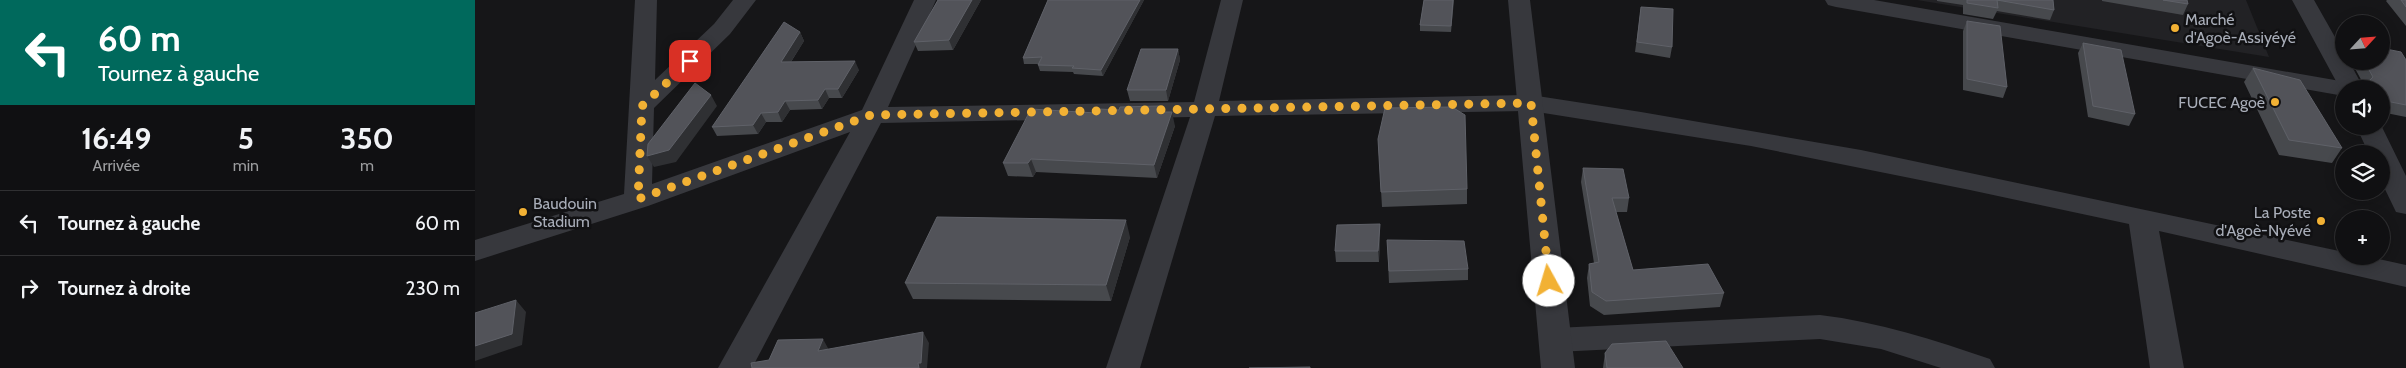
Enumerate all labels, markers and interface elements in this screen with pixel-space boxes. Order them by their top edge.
place label: Marché d'Agoè-Assiyéyé [2185,10,2296,47]
north arrow [2335,15,2390,70]
map controls [2335,15,2390,265]
text: 60 m [98,17,181,60]
icon: left [15,20,80,85]
marker: Marché d'Agoè-Assiyéyé [2169,22,2181,34]
pin [669,40,711,82]
icon: arrive [676,47,704,75]
text: Tournez à gauche [98,60,259,87]
button: sound [2335,80,2390,135]
place label: FUCEC Agoè [2178,93,2265,112]
marker: FUCEC Agoè [2269,96,2281,108]
text: 16:49 [81,120,151,157]
text: 5 [238,120,254,157]
text: 350 [340,120,394,157]
button: layers [2335,145,2390,200]
text: Arrivée [93,156,140,175]
text: min [233,156,259,175]
text: m [360,156,374,175]
place label: Baudouin Stadium [533,194,597,231]
place label: La Poste d'Agoè-Nyévé [2215,203,2311,240]
marker: Baudouin Stadium [517,206,529,218]
icon: left [15,209,43,237]
button: + [2335,210,2390,265]
text: Tournez à gauche [58,212,200,235]
text: 60 m [415,212,460,235]
marker: La Poste d'Agoè-Nyévé [2315,215,2327,227]
position arrow [1522,254,1574,306]
icon: right [15,274,43,302]
text: Tournez à droite [58,277,191,300]
text: 230 m [406,277,460,300]

